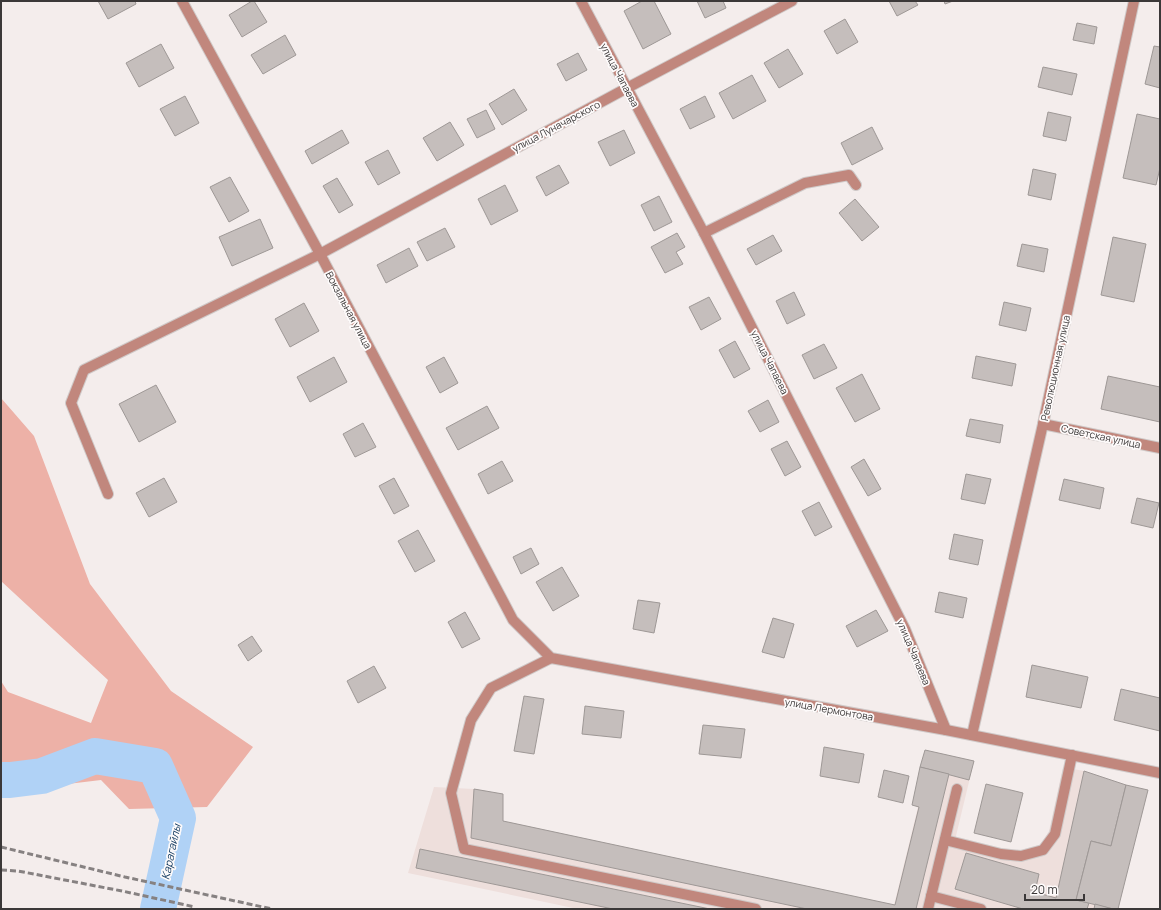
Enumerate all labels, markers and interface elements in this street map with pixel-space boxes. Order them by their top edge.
street label: улица Чапаева [597,41,643,109]
street label: улица Луначарского [510,97,602,155]
street label: Вокзальная улица [323,269,375,351]
street label: Революционная улица [1037,314,1073,422]
street label: улица Чапаева [748,328,792,396]
street label: Советская улица [1060,421,1142,451]
street label: улица Чапаева [894,617,934,687]
street label: улица Лермонтова [784,694,874,724]
water label: Карагайлы [157,821,184,881]
scale bar [1025,876,1084,902]
text: 20 m [1031,881,1058,898]

